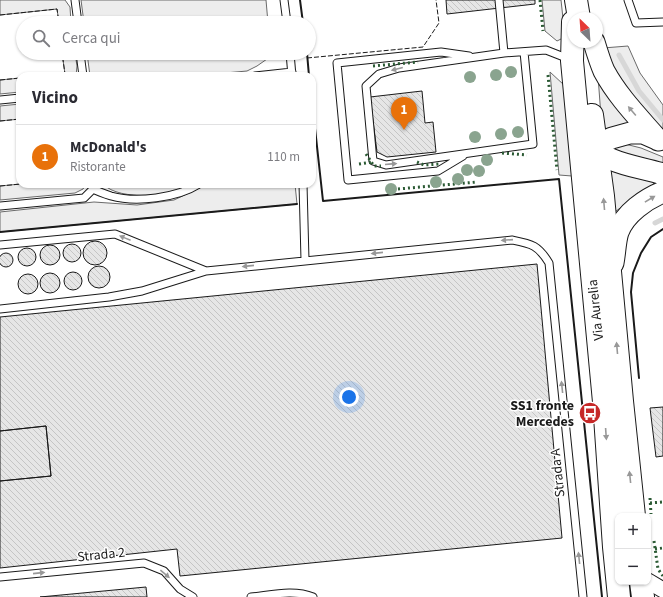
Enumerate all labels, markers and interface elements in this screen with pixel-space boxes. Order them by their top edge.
north arrow [567,12,603,48]
search box [16,16,316,60]
icon: search [30,27,52,49]
text: Cerca qui [62,28,121,49]
one-way arrow [390,67,403,73]
text: Vicino [32,86,78,110]
pin: 1 [391,97,417,130]
one-way arrow [628,105,637,116]
text: McDonald's [70,137,147,158]
text: 1 [42,148,48,166]
text: 110 m [267,148,300,166]
text: Ristorante [70,158,126,176]
one-way arrow [385,160,397,167]
one-way arrow [644,196,656,203]
one-way arrow [601,198,607,211]
one-way arrow [118,235,130,241]
one-way arrow [501,237,513,244]
one-way arrow [371,250,383,256]
one-way arrow [242,263,254,269]
street label: Via Aurelia [583,278,609,341]
one-way arrow [614,342,621,354]
one-way arrow [558,381,565,393]
your location [339,387,359,407]
place label: SS1 fronte Mercedes [510,396,574,432]
bus stop icon: SS1 fronte Mercedes [577,400,603,426]
one-way arrow [602,428,609,440]
street label: Strada A [545,447,570,498]
one-way arrow [627,471,633,483]
map controls [615,513,651,585]
button: + [615,513,651,549]
street label: Strada 2 [76,543,126,567]
button: − [615,549,651,585]
one-way arrow [576,552,582,564]
one-way arrow [160,569,170,578]
one-way arrow [33,570,45,577]

